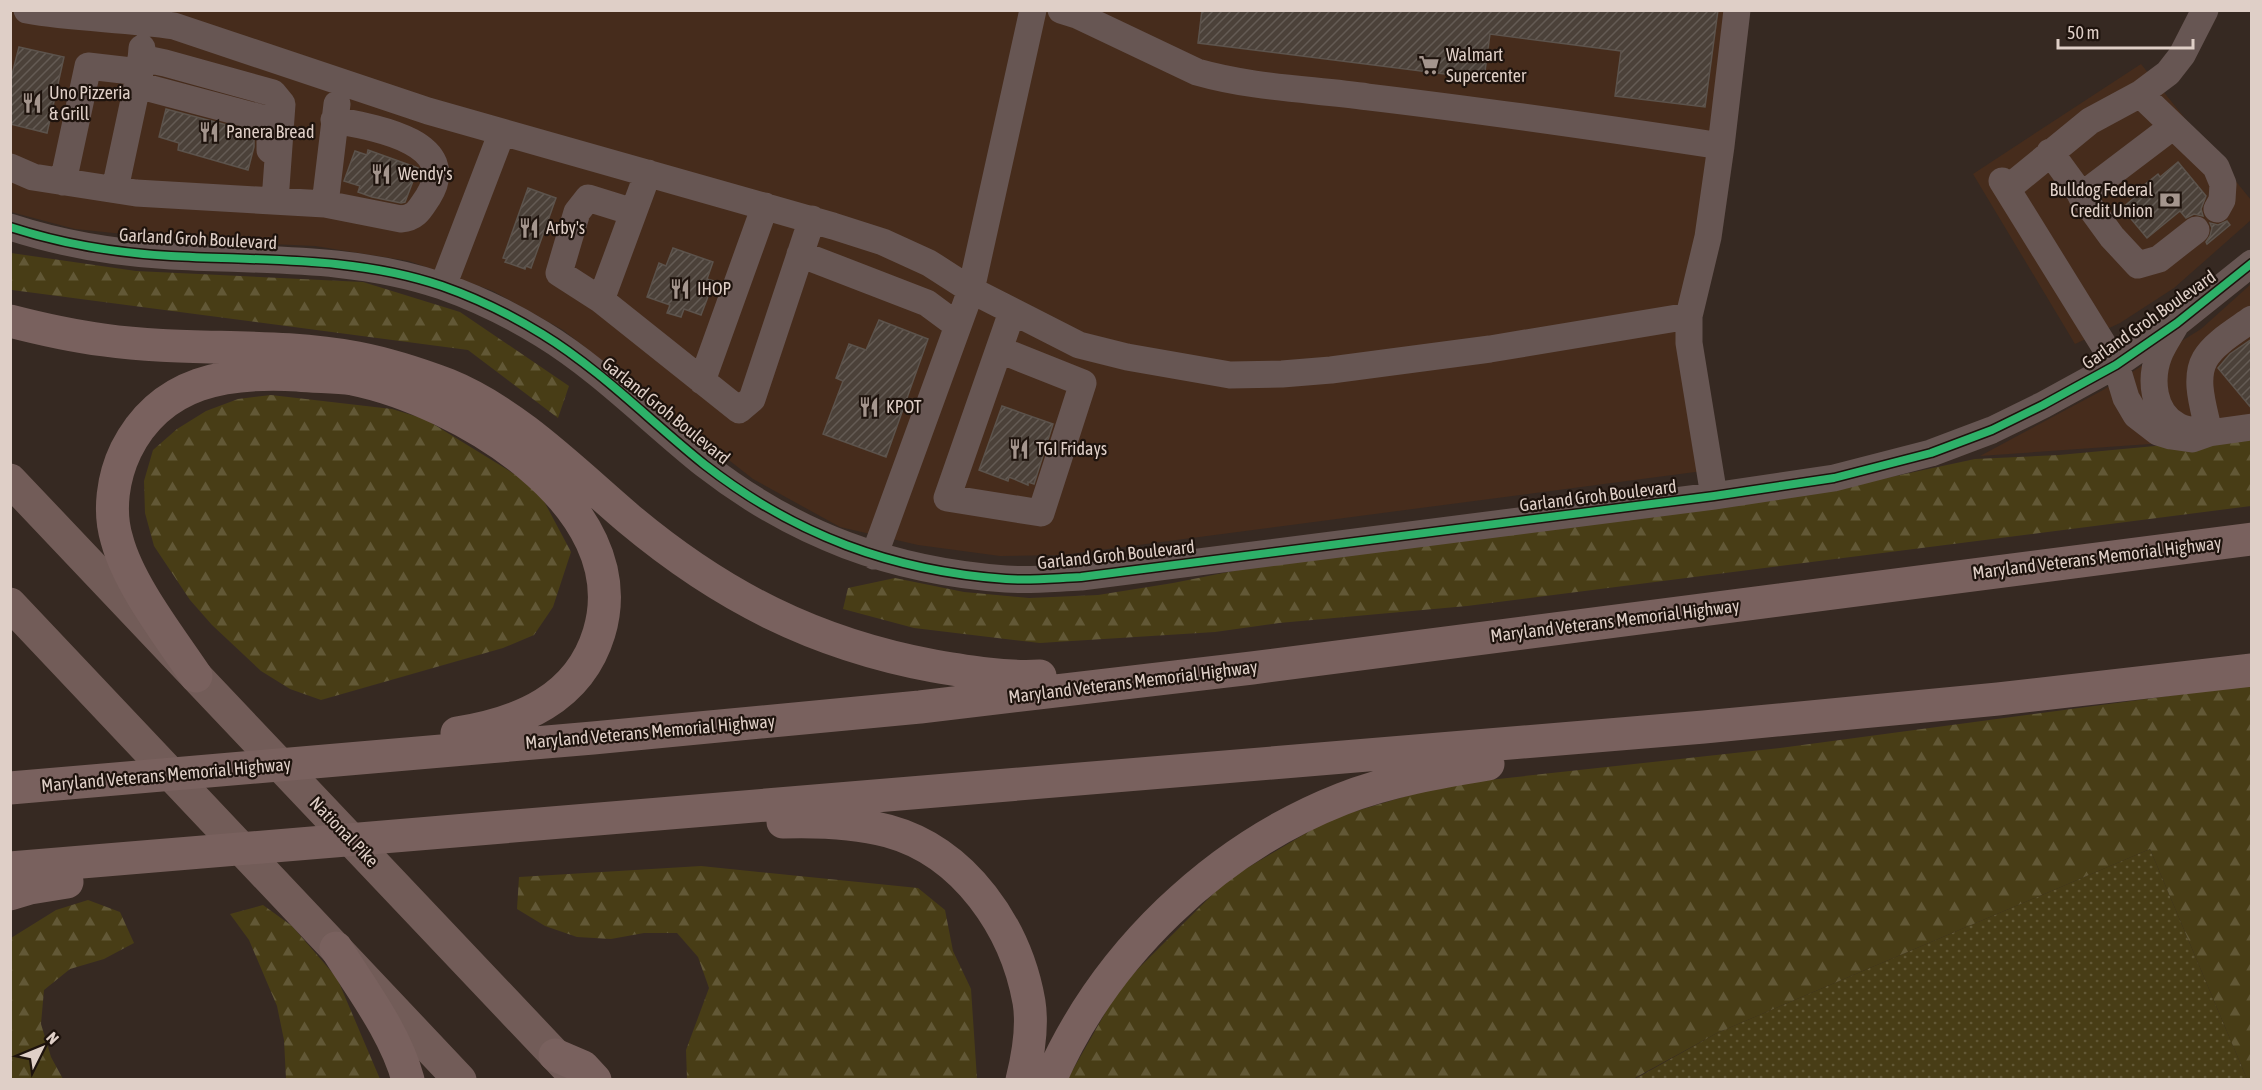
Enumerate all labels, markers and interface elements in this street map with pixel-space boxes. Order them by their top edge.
scale bar [2058,12,2193,50]
text: 50 m [2067,22,2099,43]
place label: Walmart Supercenter [1446,44,1527,86]
supermarket icon: Walmart Supercenter [1417,53,1441,77]
place label: Uno Pizzeria & Grill [49,82,131,124]
restaurant icon: Uno Pizzeria & Grill [20,91,44,115]
restaurant icon: Panera Bread [197,120,221,144]
place label: Panera Bread [226,121,314,142]
restaurant icon: Wendy's [369,162,393,186]
place label: Wendy's [398,163,453,184]
place label: Bulldog Federal Credit Union [2049,179,2153,221]
bank icon: Bulldog Federal Credit Union [2158,188,2182,212]
restaurant icon: Arby's [517,216,541,240]
place label: Arby's [546,217,585,238]
street label: Garland Groh Boulevard [118,224,278,253]
street label: Garland Groh Boulevard [2078,266,2220,374]
restaurant icon: IHOP [668,277,692,301]
place label: IHOP [697,278,732,299]
street label: Garland Groh Boulevard [598,353,734,469]
restaurant icon: KPOT [857,395,881,419]
place label: KPOT [886,396,922,417]
restaurant icon: TGI Fridays [1007,437,1031,461]
place label: TGI Fridays [1036,438,1107,459]
street label: Garland Groh Boulevard [1518,475,1678,516]
street label: Maryland Veterans Memorial Highway [1971,532,2223,583]
street label: Garland Groh Boulevard [1036,536,1196,573]
street label: Maryland Veterans Memorial Highway [1489,595,1741,646]
street label: Maryland Veterans Memorial Highway [1007,656,1259,707]
street label: Maryland Veterans Memorial Highway [524,710,776,753]
street label: Maryland Veterans Memorial Highway [40,753,292,796]
street label: National Pike [306,792,383,871]
north arrow [12,1018,72,1078]
text: N [43,1028,63,1047]

